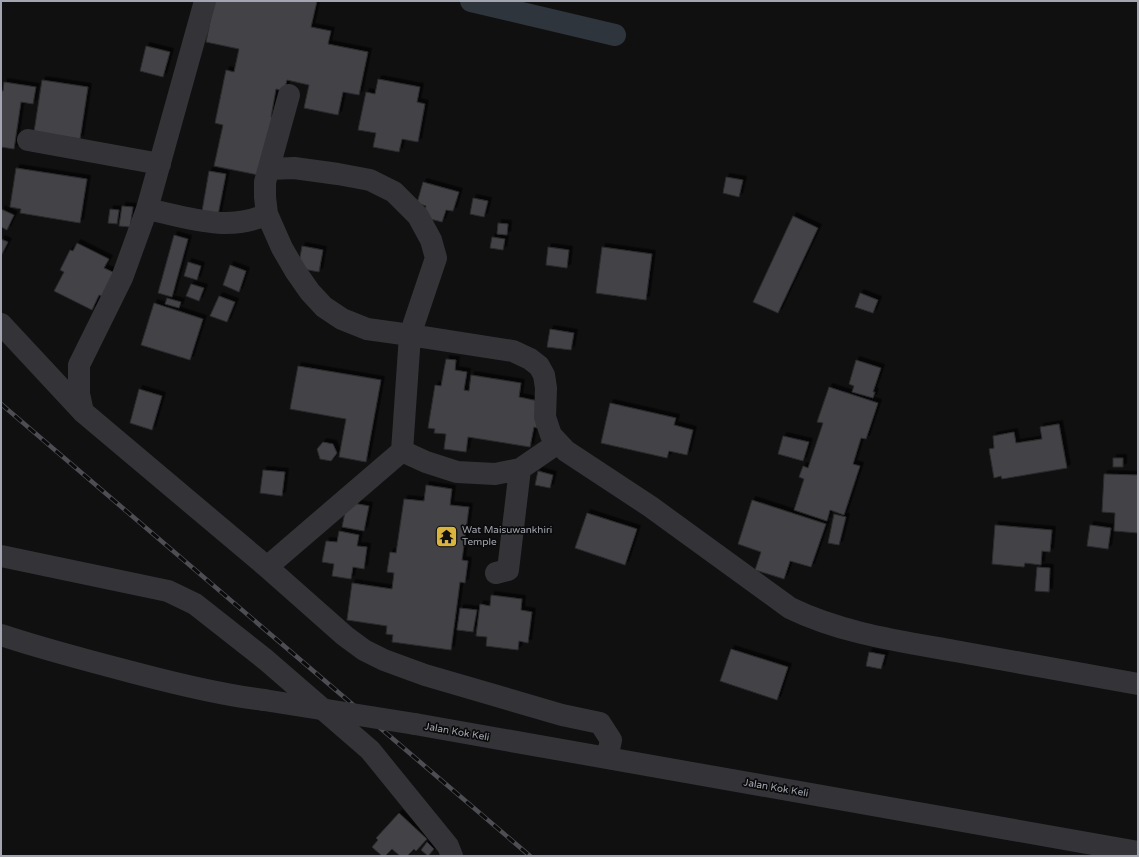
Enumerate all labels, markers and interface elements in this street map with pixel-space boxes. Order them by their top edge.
temple icon: Wat Maisuwankhiri Temple [433,523,459,549]
place label: Wat Maisuwankhiri Temple [462,524,552,548]
street label: Jalan Kok Keli [424,720,490,744]
street label: Jalan Kok Keli [743,776,809,800]

